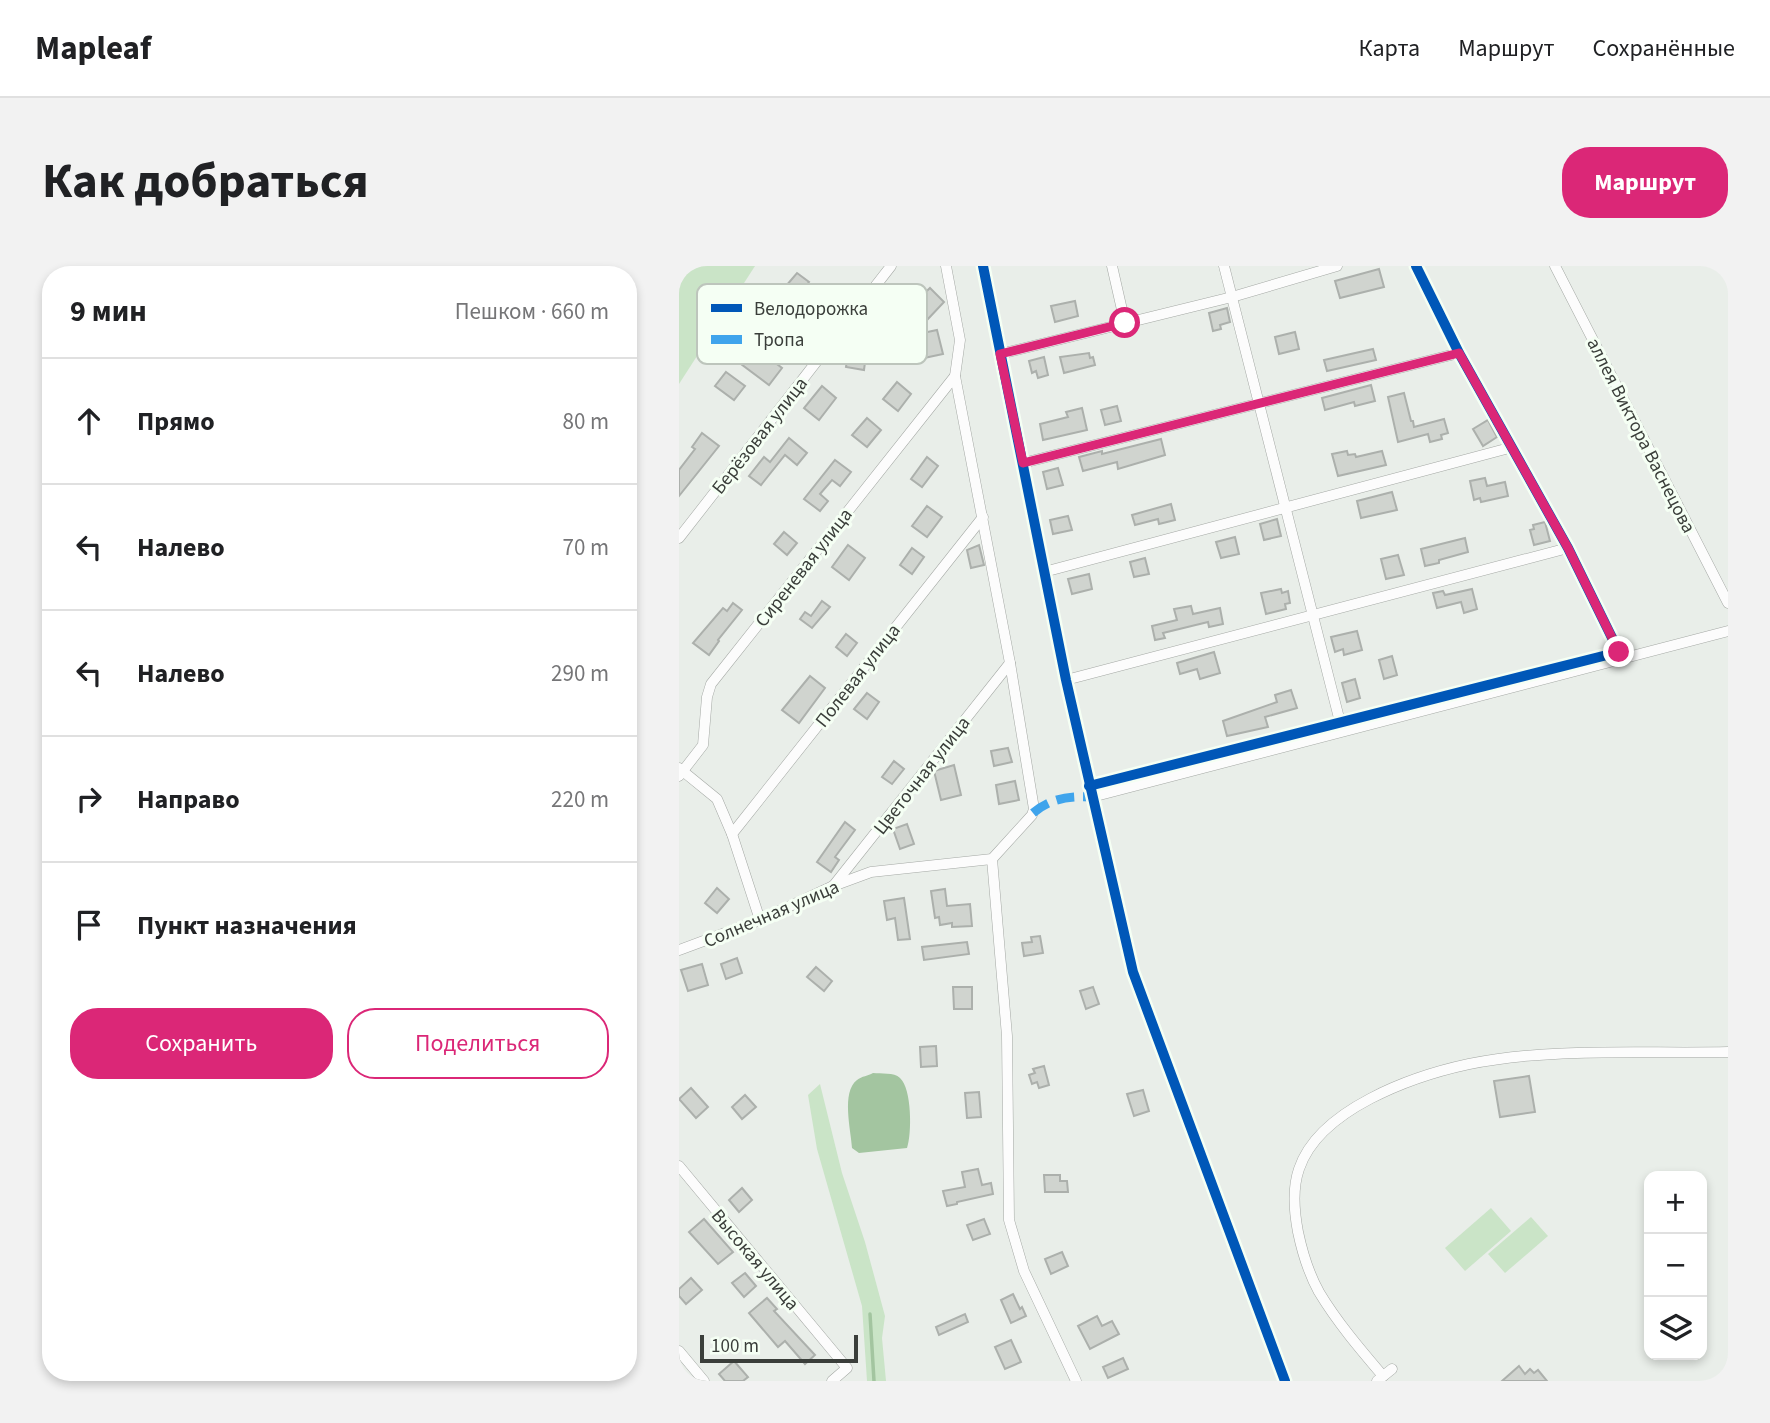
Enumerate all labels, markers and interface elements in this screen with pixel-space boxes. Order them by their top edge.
text: Mapleaf [35,25,151,72]
text: Карта [1359,31,1420,66]
text: Маршрут [1458,31,1554,66]
text: Сохранённые [1592,31,1735,66]
text: Как добраться [42,147,369,217]
button: Маршрут [1562,147,1728,218]
legend [697,284,927,364]
text: 9 мин [70,290,147,333]
text: Пешком · 660 m [455,295,609,328]
text: Велодорожка [754,296,868,323]
route start [1109,307,1140,338]
text: Тропа [754,327,804,354]
street label: аллея Виктора Васнецова [1580,333,1702,538]
street label: Берёзовая улица [706,372,815,500]
icon: ahead [70,402,108,440]
text: Прямо [137,403,215,440]
text: 80 m [562,405,609,438]
street label: Сиреневая улица [749,503,859,633]
icon: left [70,528,108,566]
text: Налево [137,529,225,566]
text: 70 m [562,531,609,564]
street label: Полевая улица [809,618,907,733]
route end [1603,636,1634,667]
icon: left [70,654,108,692]
text: Налево [137,655,225,692]
text: 290 m [551,657,609,690]
street label: Цветочная улица [867,711,977,841]
icon: right [70,780,108,818]
text: Направо [137,781,240,818]
text: 220 m [551,783,609,816]
street label: Солнечная улица [700,874,843,955]
icon: arrive [70,906,108,944]
text: Пункт назначения [137,907,357,944]
button: Сохранить [70,1008,333,1079]
button: Поделиться [347,1008,609,1079]
map controls [1644,1171,1707,1360]
button: + [1644,1171,1707,1234]
street label: Высокая улица [704,1204,805,1316]
button: − [1644,1234,1707,1297]
button: layers [1644,1297,1707,1360]
scale bar [700,1332,857,1364]
text: 100 m [711,1333,759,1360]

